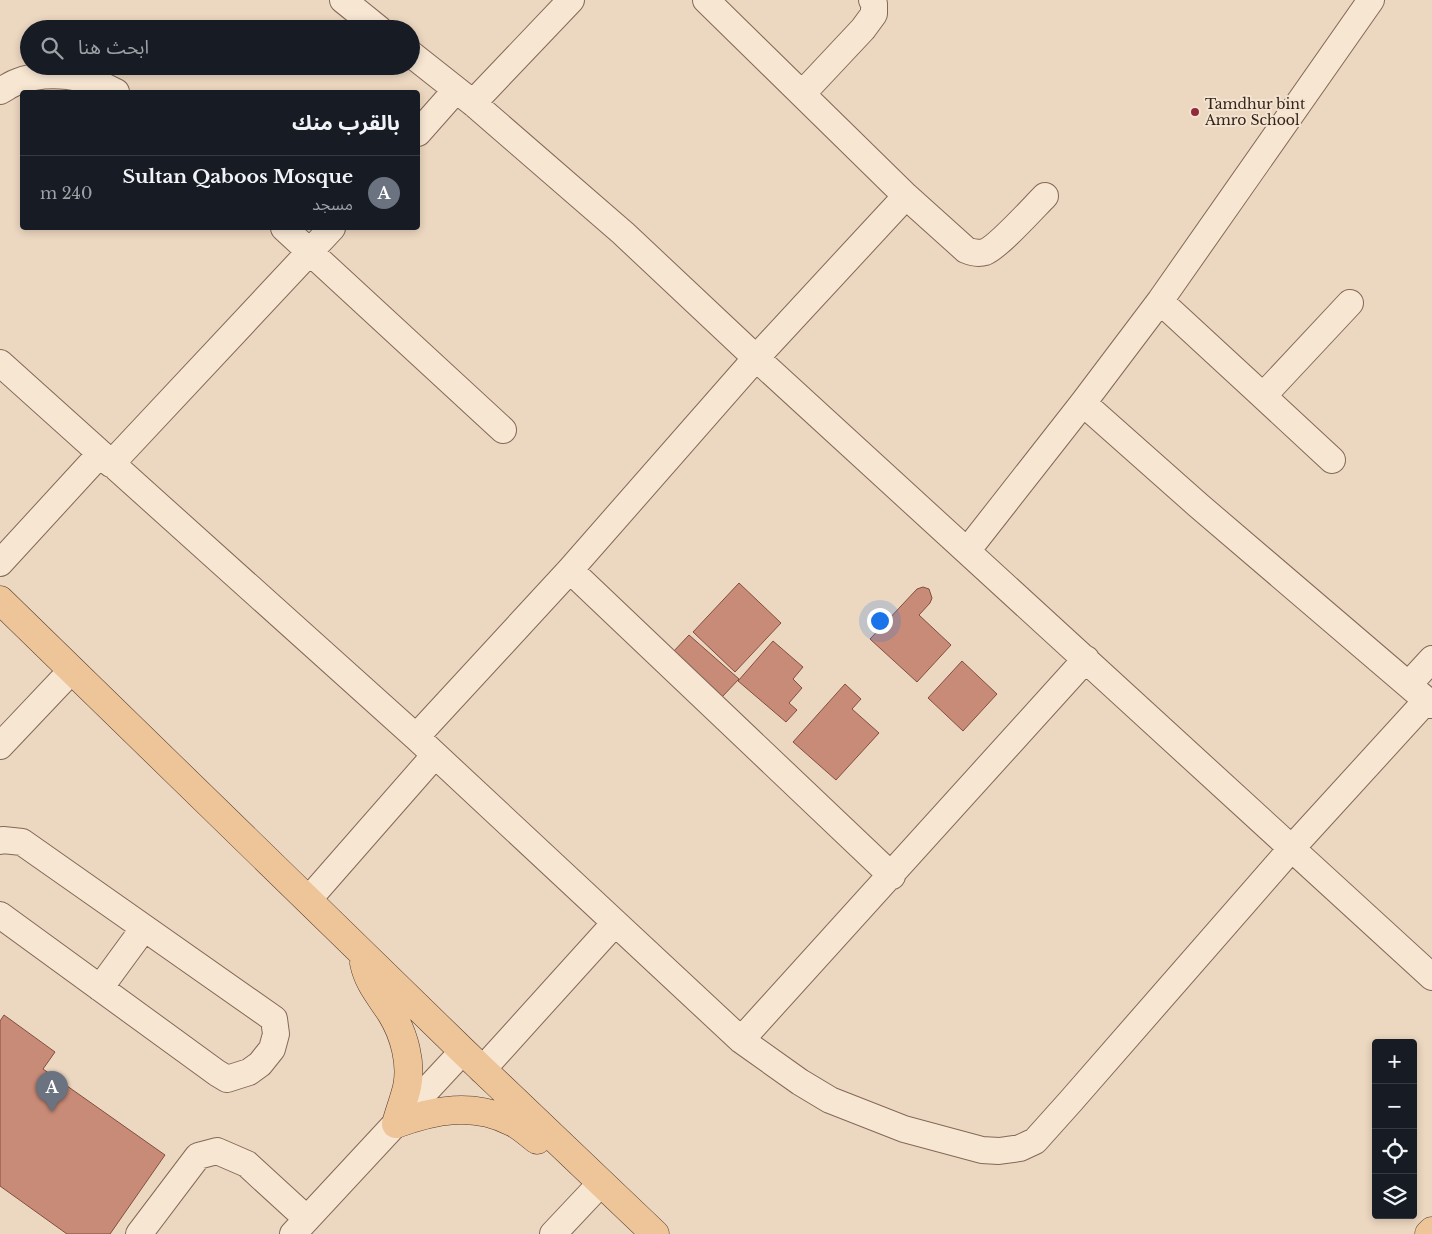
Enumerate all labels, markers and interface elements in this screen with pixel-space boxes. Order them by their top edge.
search box [20,20,420,75]
icon: search [38,34,66,62]
text: ابحث هنا [78,36,149,59]
place label: Tamdhur bint Amro School [1204,95,1306,129]
marker: Tamdhur bint Amro School [1189,106,1201,118]
text: بالقرب منك [292,110,400,136]
text: Sultan Qaboos Mosque [122,165,353,188]
text: 240 m [40,183,92,203]
text: A [378,183,390,203]
text: مسجد [312,194,353,214]
your location [867,608,893,634]
map controls [1372,1039,1417,1219]
button: + [1372,1039,1417,1084]
pin: A [36,1071,68,1112]
button: − [1372,1084,1417,1129]
button: locate [1372,1129,1417,1174]
button: layers [1372,1174,1417,1219]

